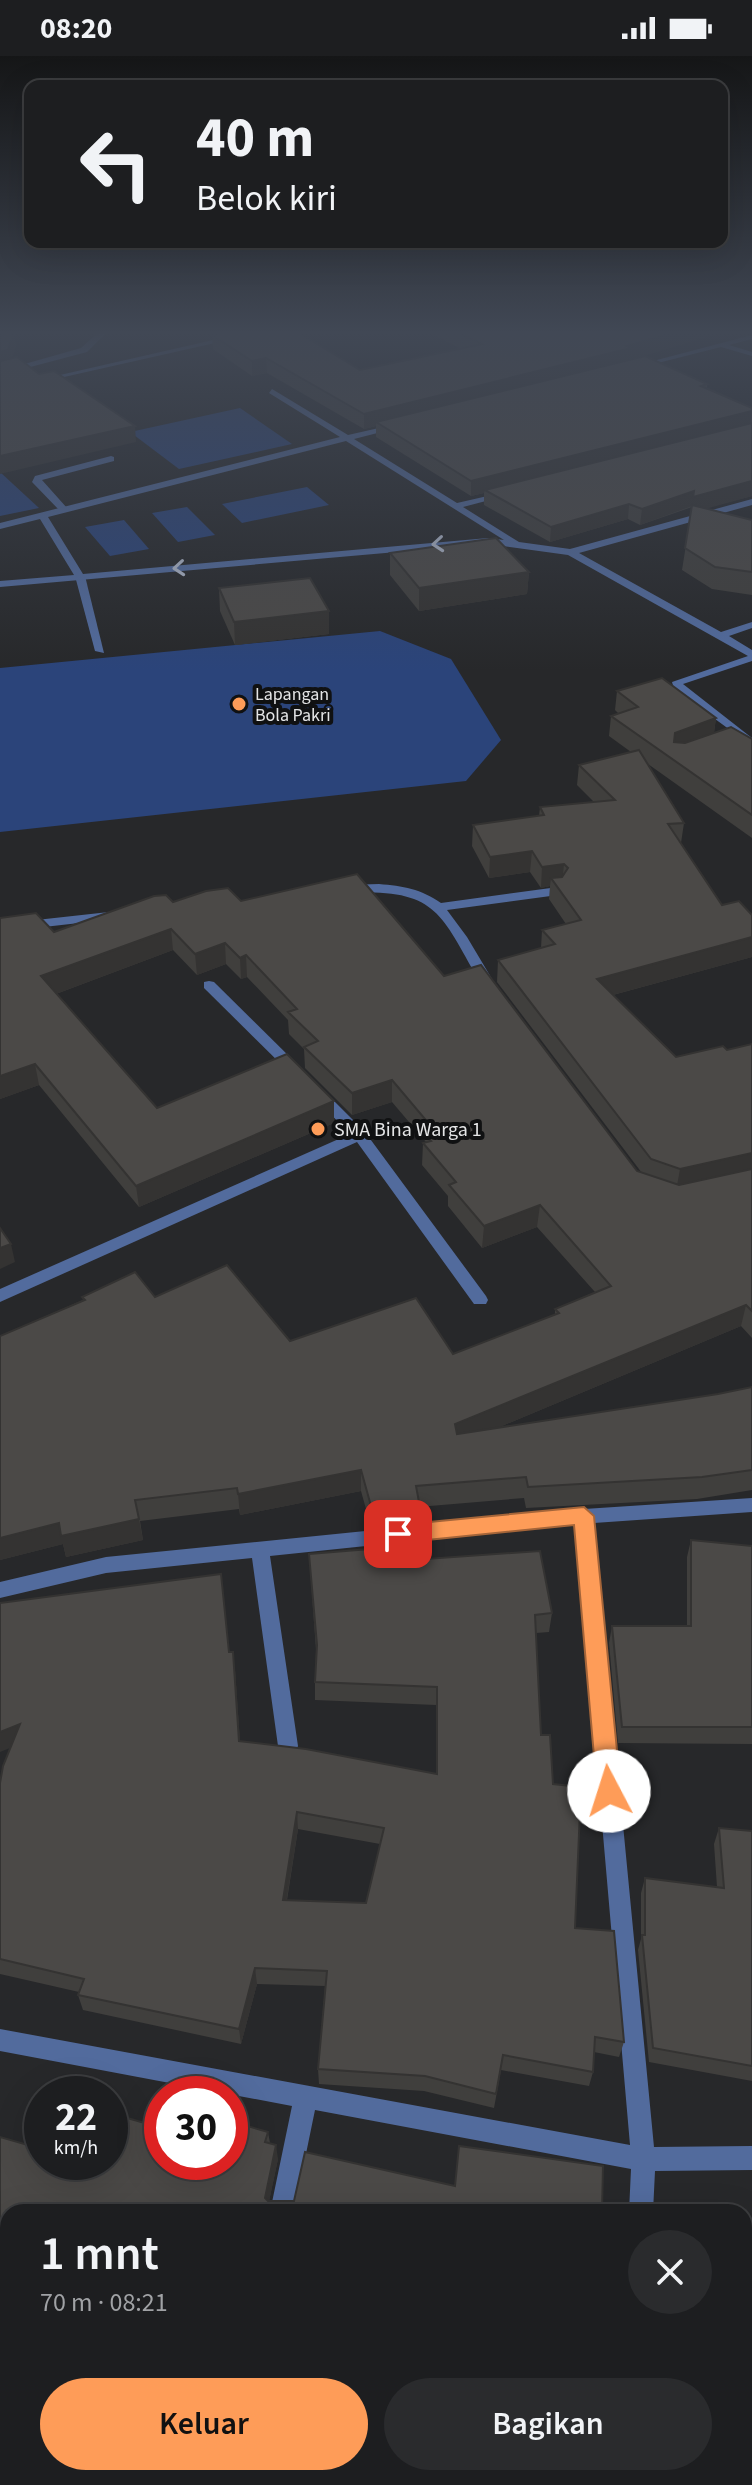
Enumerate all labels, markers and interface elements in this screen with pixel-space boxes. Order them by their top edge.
text: 08:20 [40,7,112,50]
text: 40 m [196,99,314,178]
icon: left [64,112,168,216]
text: Belok kiri [196,173,337,224]
one-way arrow [431,536,444,553]
one-way arrow [172,559,185,576]
place label: Lapangan Bola Pakri [255,682,331,728]
marker: Lapangan Bola Pakri [230,695,248,713]
place label: SMA Bina Warga 1 [334,1116,482,1144]
marker: SMA Bina Warga 1 [309,1120,327,1138]
pin [364,1500,432,1568]
icon: arrive [376,1512,420,1556]
position arrow [567,1749,651,1833]
speed limit sign: 30 [144,2076,248,2180]
text: 22 [55,2089,97,2146]
text: km/h [54,2134,98,2162]
text: 1 mnt [40,2220,159,2288]
button: close [628,2230,712,2314]
text: 70 m · 08:21 [40,2284,168,2321]
button: Keluar [40,2378,368,2470]
button: Bagikan [384,2378,712,2470]

